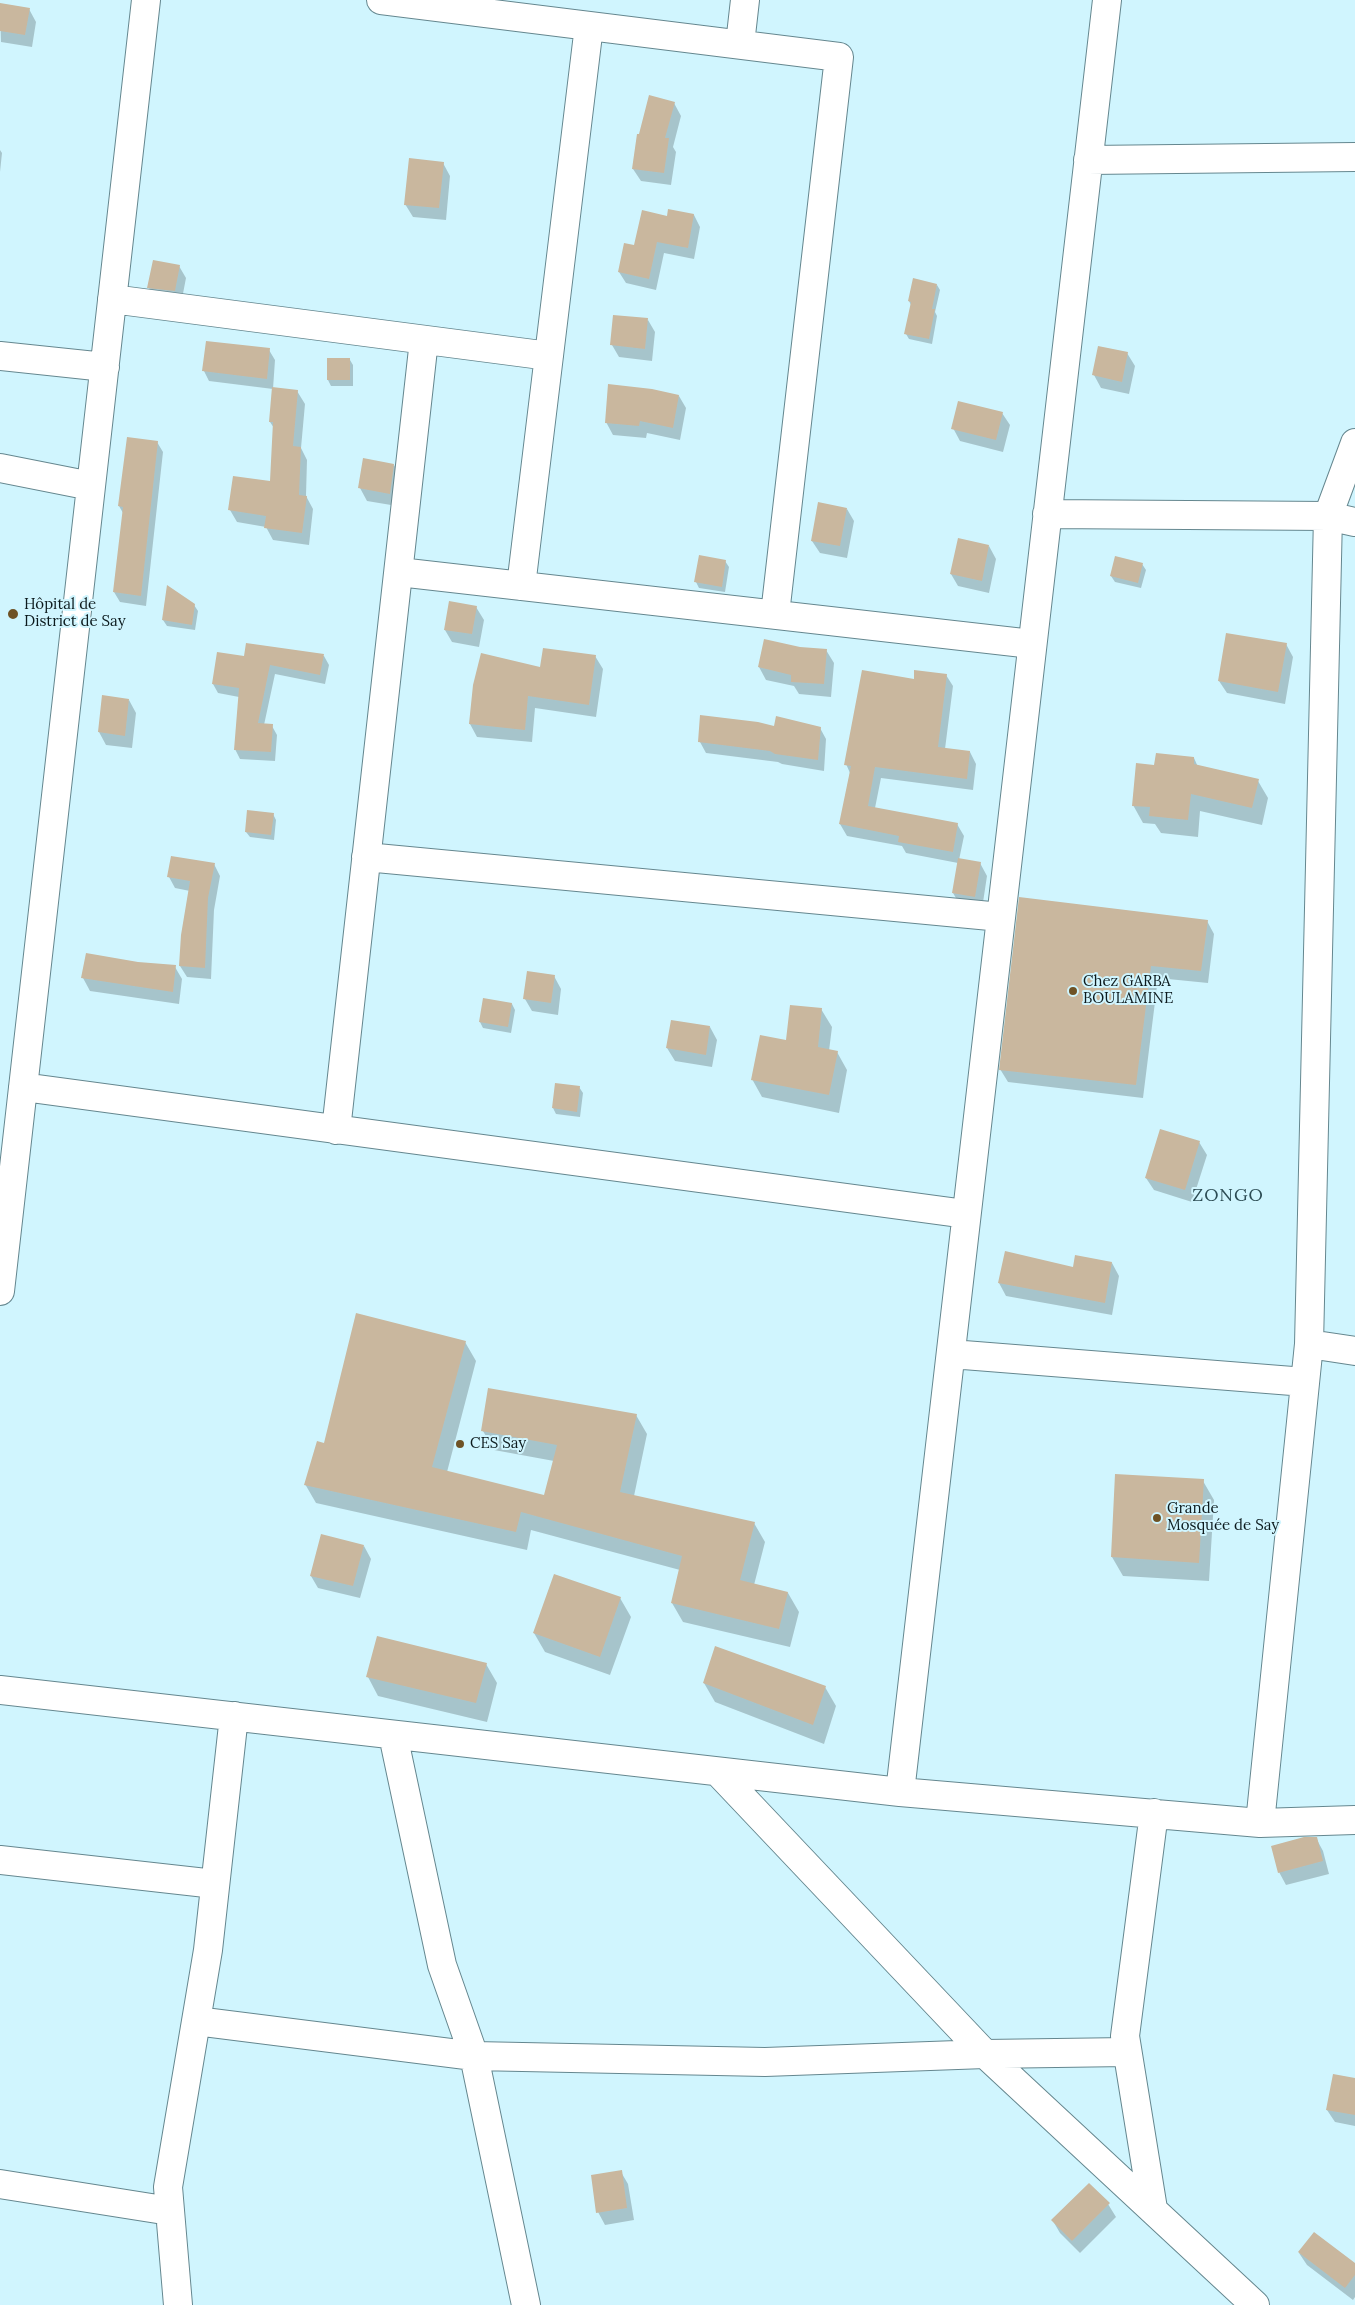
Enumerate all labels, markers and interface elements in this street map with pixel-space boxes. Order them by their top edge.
place label: Hôpital de District de Say [24,596,126,631]
marker: Hôpital de District de Say [6,607,20,621]
place label: Chez GARBA BOULAMINE [1083,973,1173,1008]
marker: Chez GARBA BOULAMINE [1067,985,1079,997]
district label: ZONGO [1192,1185,1264,1207]
place label: CES Say [470,1435,526,1453]
marker: CES Say [454,1438,466,1450]
place label: Grande Mosquée de Say [1167,1500,1279,1535]
marker: Grande Mosquée de Say [1151,1512,1163,1524]

